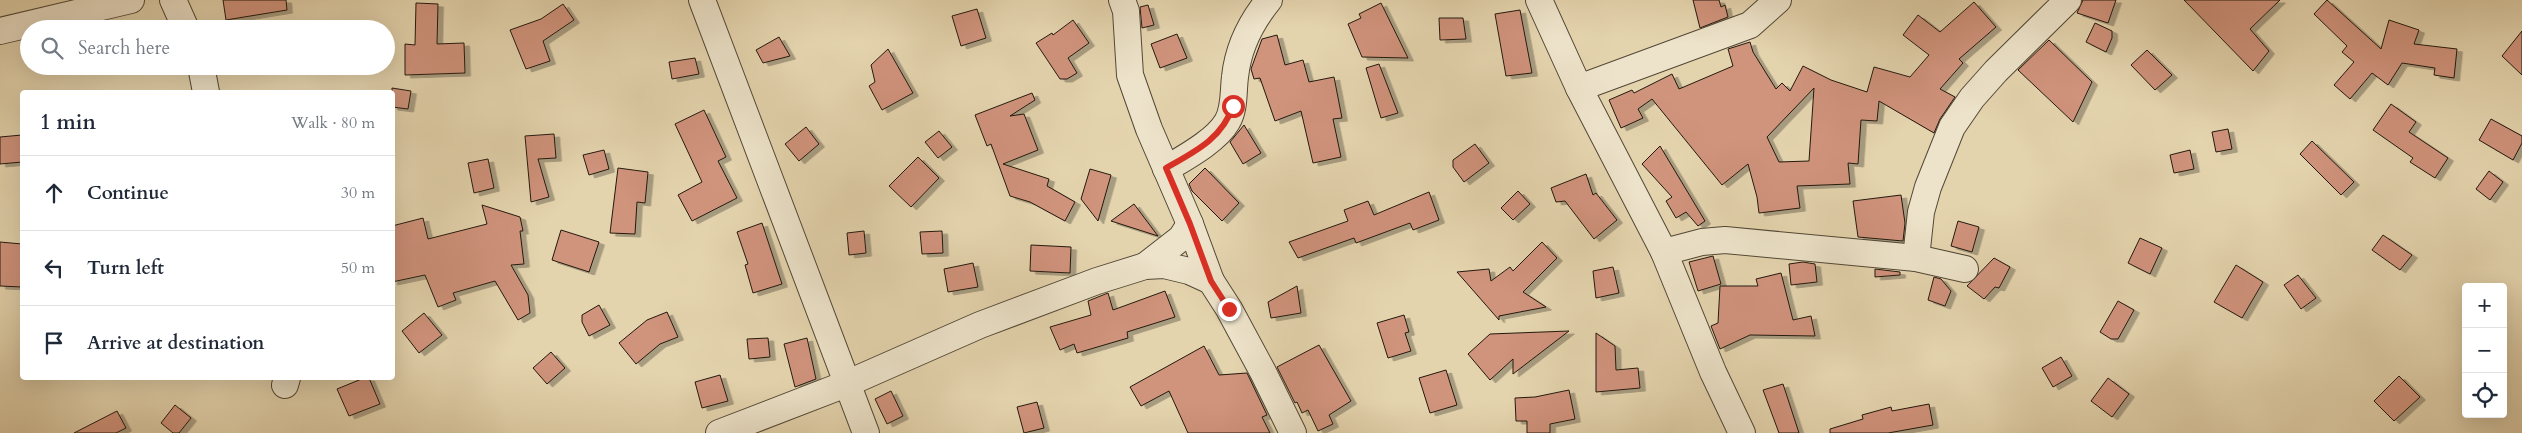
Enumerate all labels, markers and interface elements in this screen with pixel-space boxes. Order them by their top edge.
search box [20,20,395,75]
icon: search [38,34,66,62]
text: Search here [78,35,170,61]
route start [1222,95,1245,118]
text: 1 min [40,108,96,137]
text: Walk · 80 m [291,112,375,134]
icon: ahead [40,179,68,207]
text: Continue [87,180,169,206]
text: 30 m [341,182,375,204]
icon: left [40,254,68,282]
text: Turn left [87,255,164,281]
text: 50 m [341,257,375,279]
map controls [2462,283,2507,418]
button: + [2462,283,2507,328]
route end [1218,298,1241,321]
button: − [2462,328,2507,373]
icon: arrive [40,329,68,357]
text: Arrive at destination [87,330,264,356]
button: locate [2462,373,2507,418]

